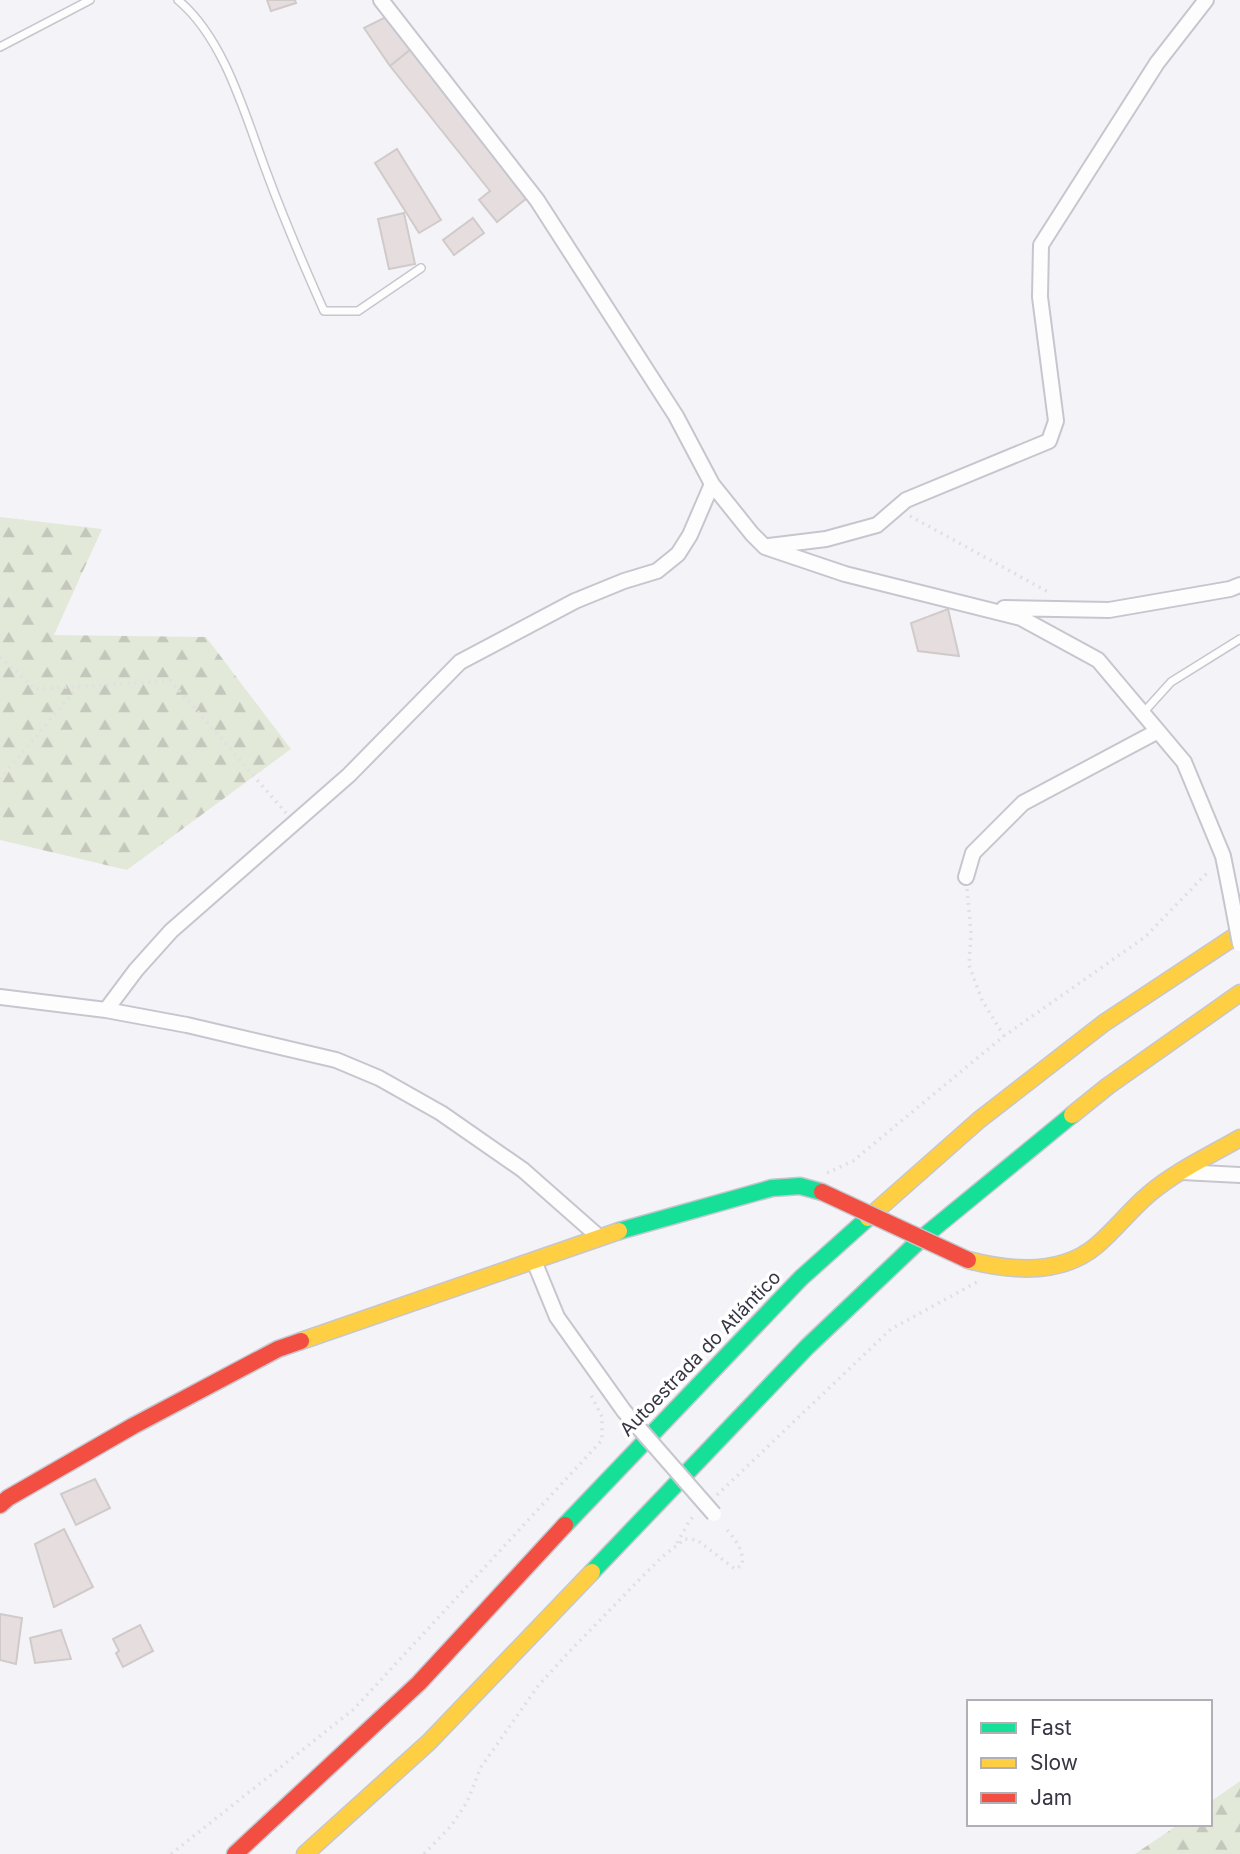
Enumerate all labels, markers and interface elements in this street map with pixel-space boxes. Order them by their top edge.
street label: Autoestrada do Atlántico [615,1266,786,1441]
legend [967,1700,1212,1826]
text: Fast [1030,1715,1072,1740]
text: Slow [1030,1750,1078,1775]
text: Jam [1030,1785,1072,1810]

